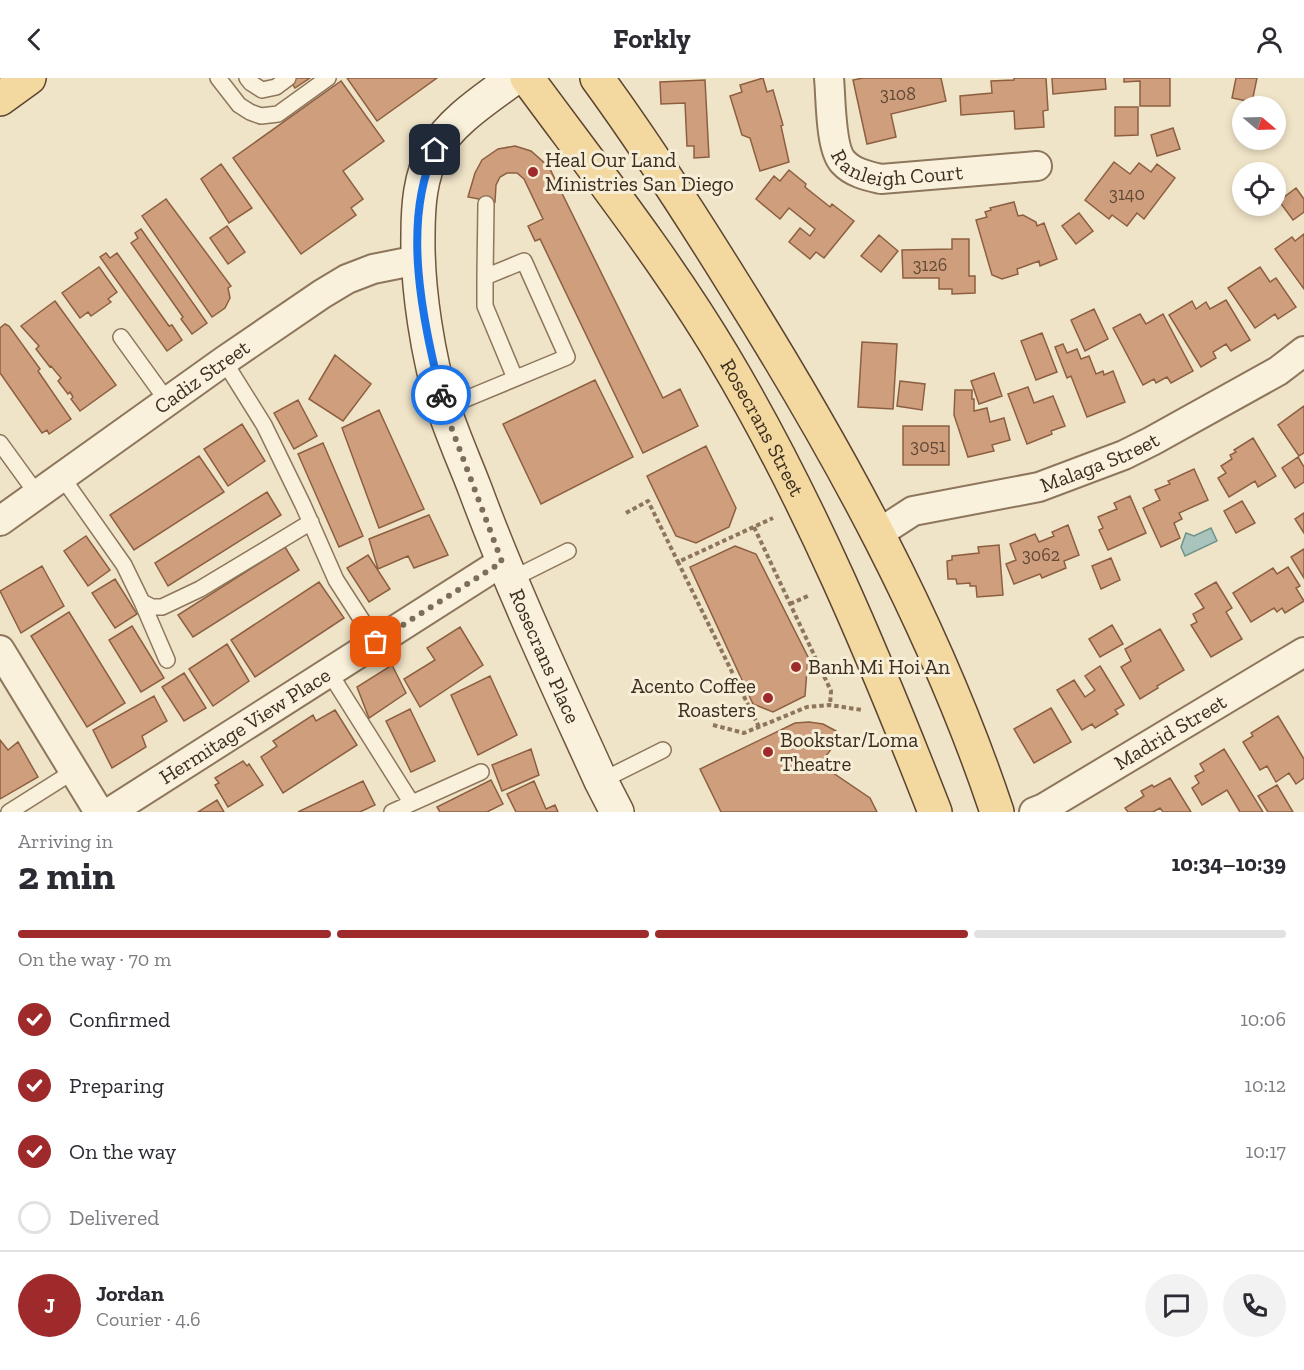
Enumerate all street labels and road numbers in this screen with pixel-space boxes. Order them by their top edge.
street label: Ranleigh Court [826,145,964,191]
street label: Cadiz Street [149,334,254,419]
street label: Rosecrans Street [715,354,810,500]
street label: Malaga Street [1036,427,1163,497]
street label: Rosecrans Place [504,585,586,727]
street label: Hermitage View Place [154,662,335,789]
street label: Madrid Street [1109,688,1231,775]

